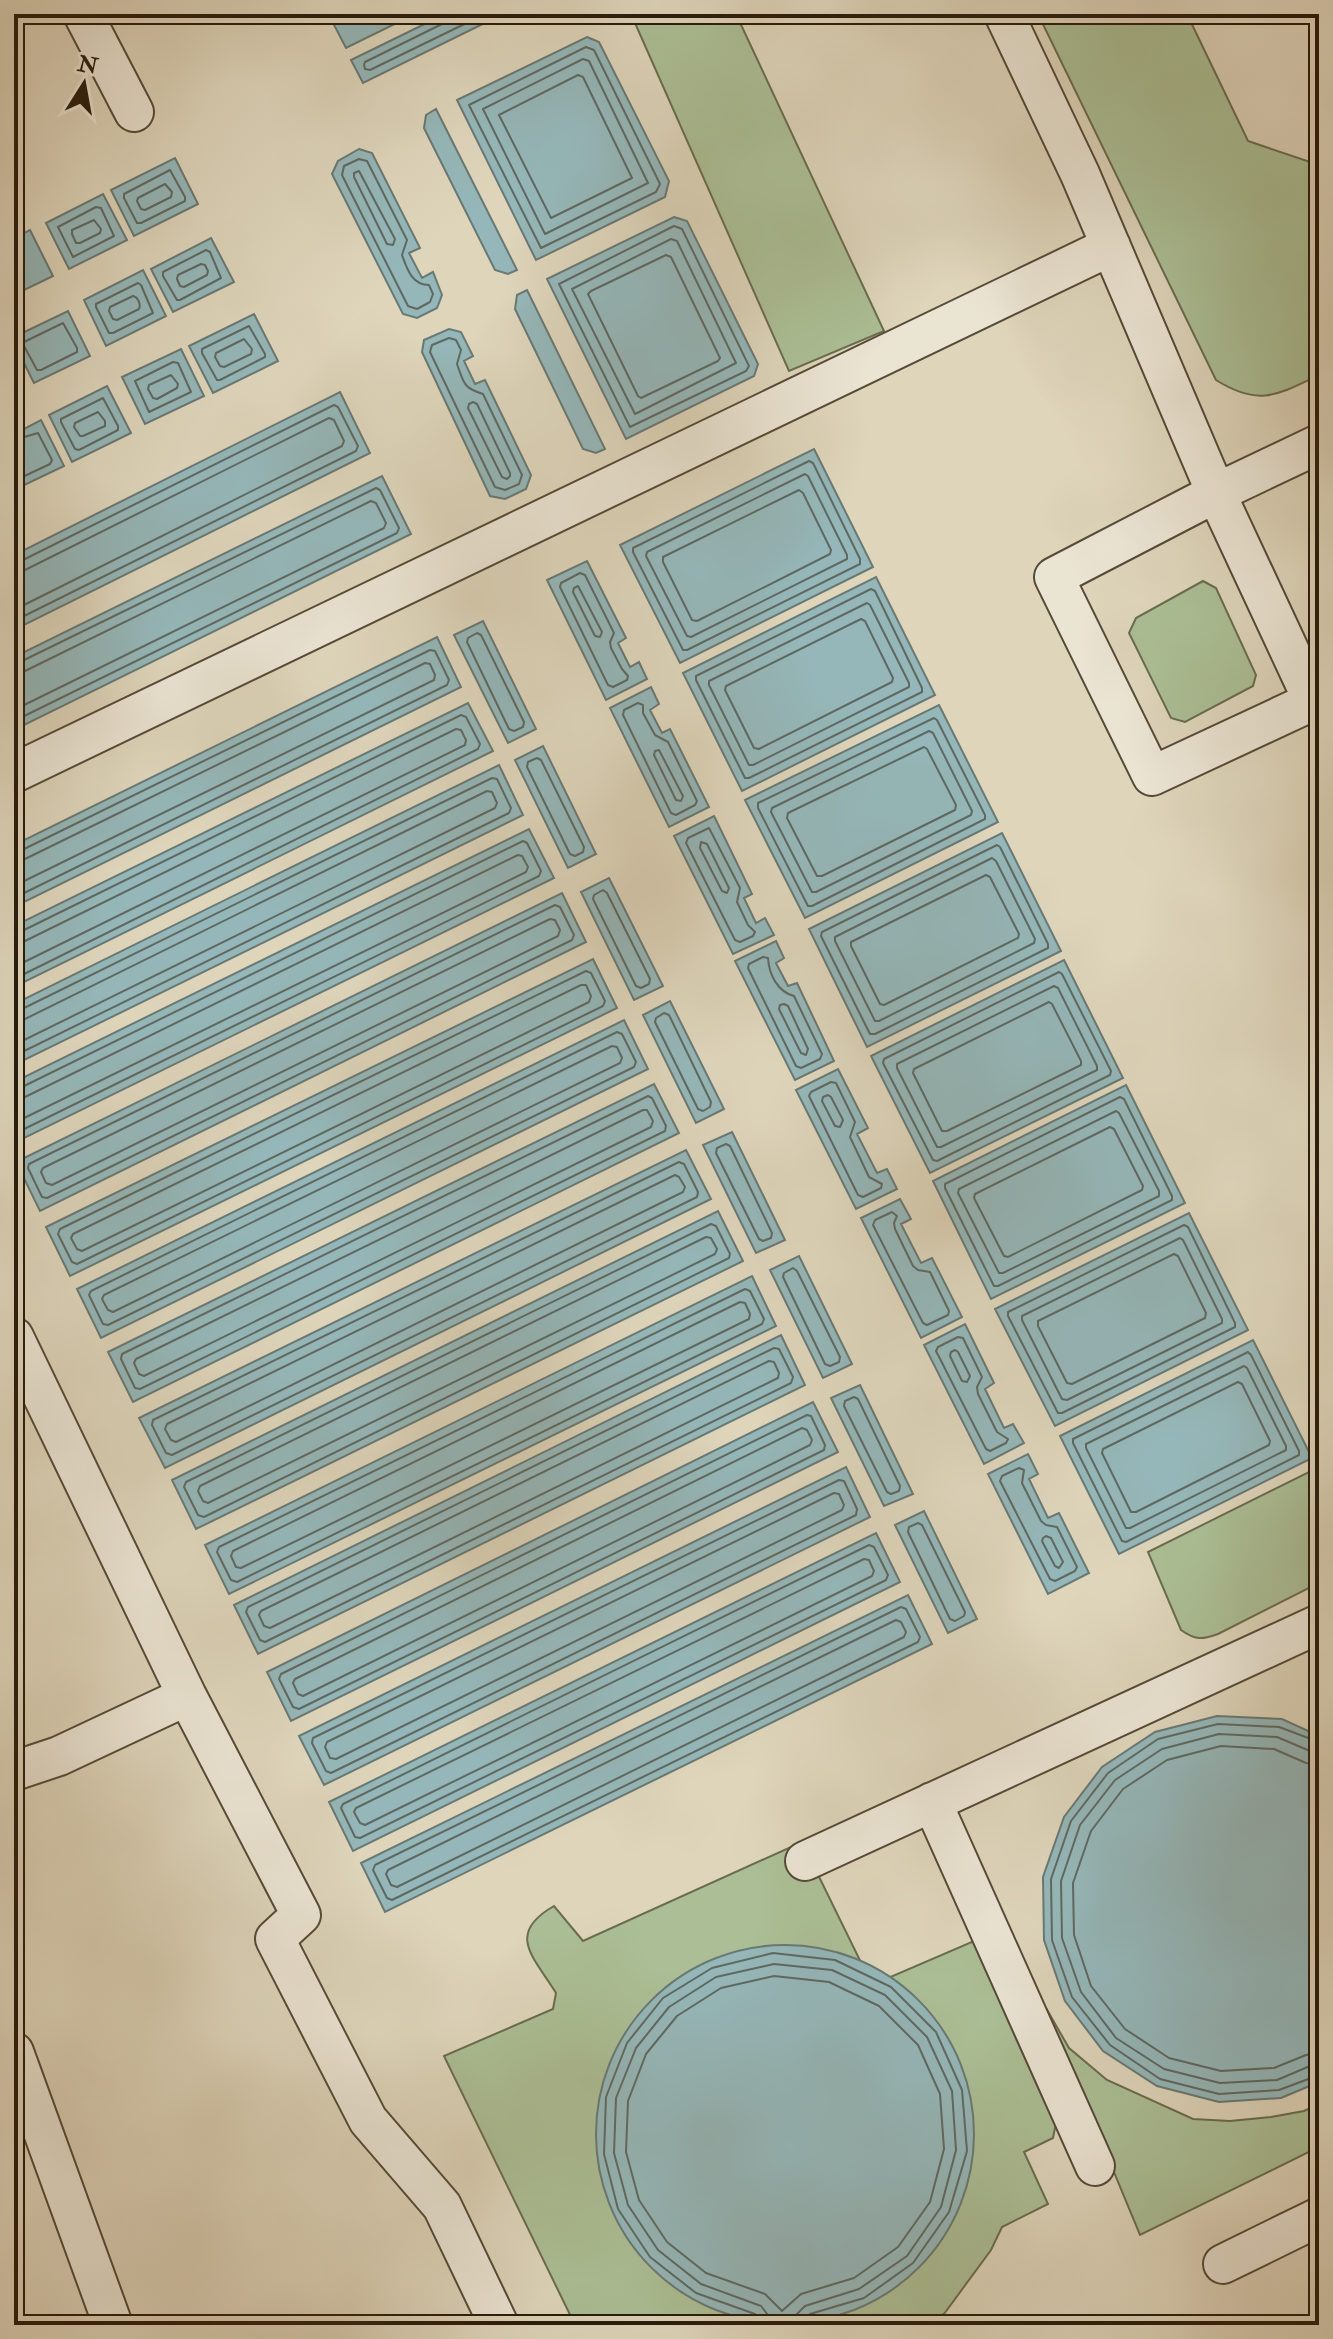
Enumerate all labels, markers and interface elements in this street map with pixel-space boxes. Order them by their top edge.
north arrow [44,44,124,124]
text: N [74,50,100,81]

